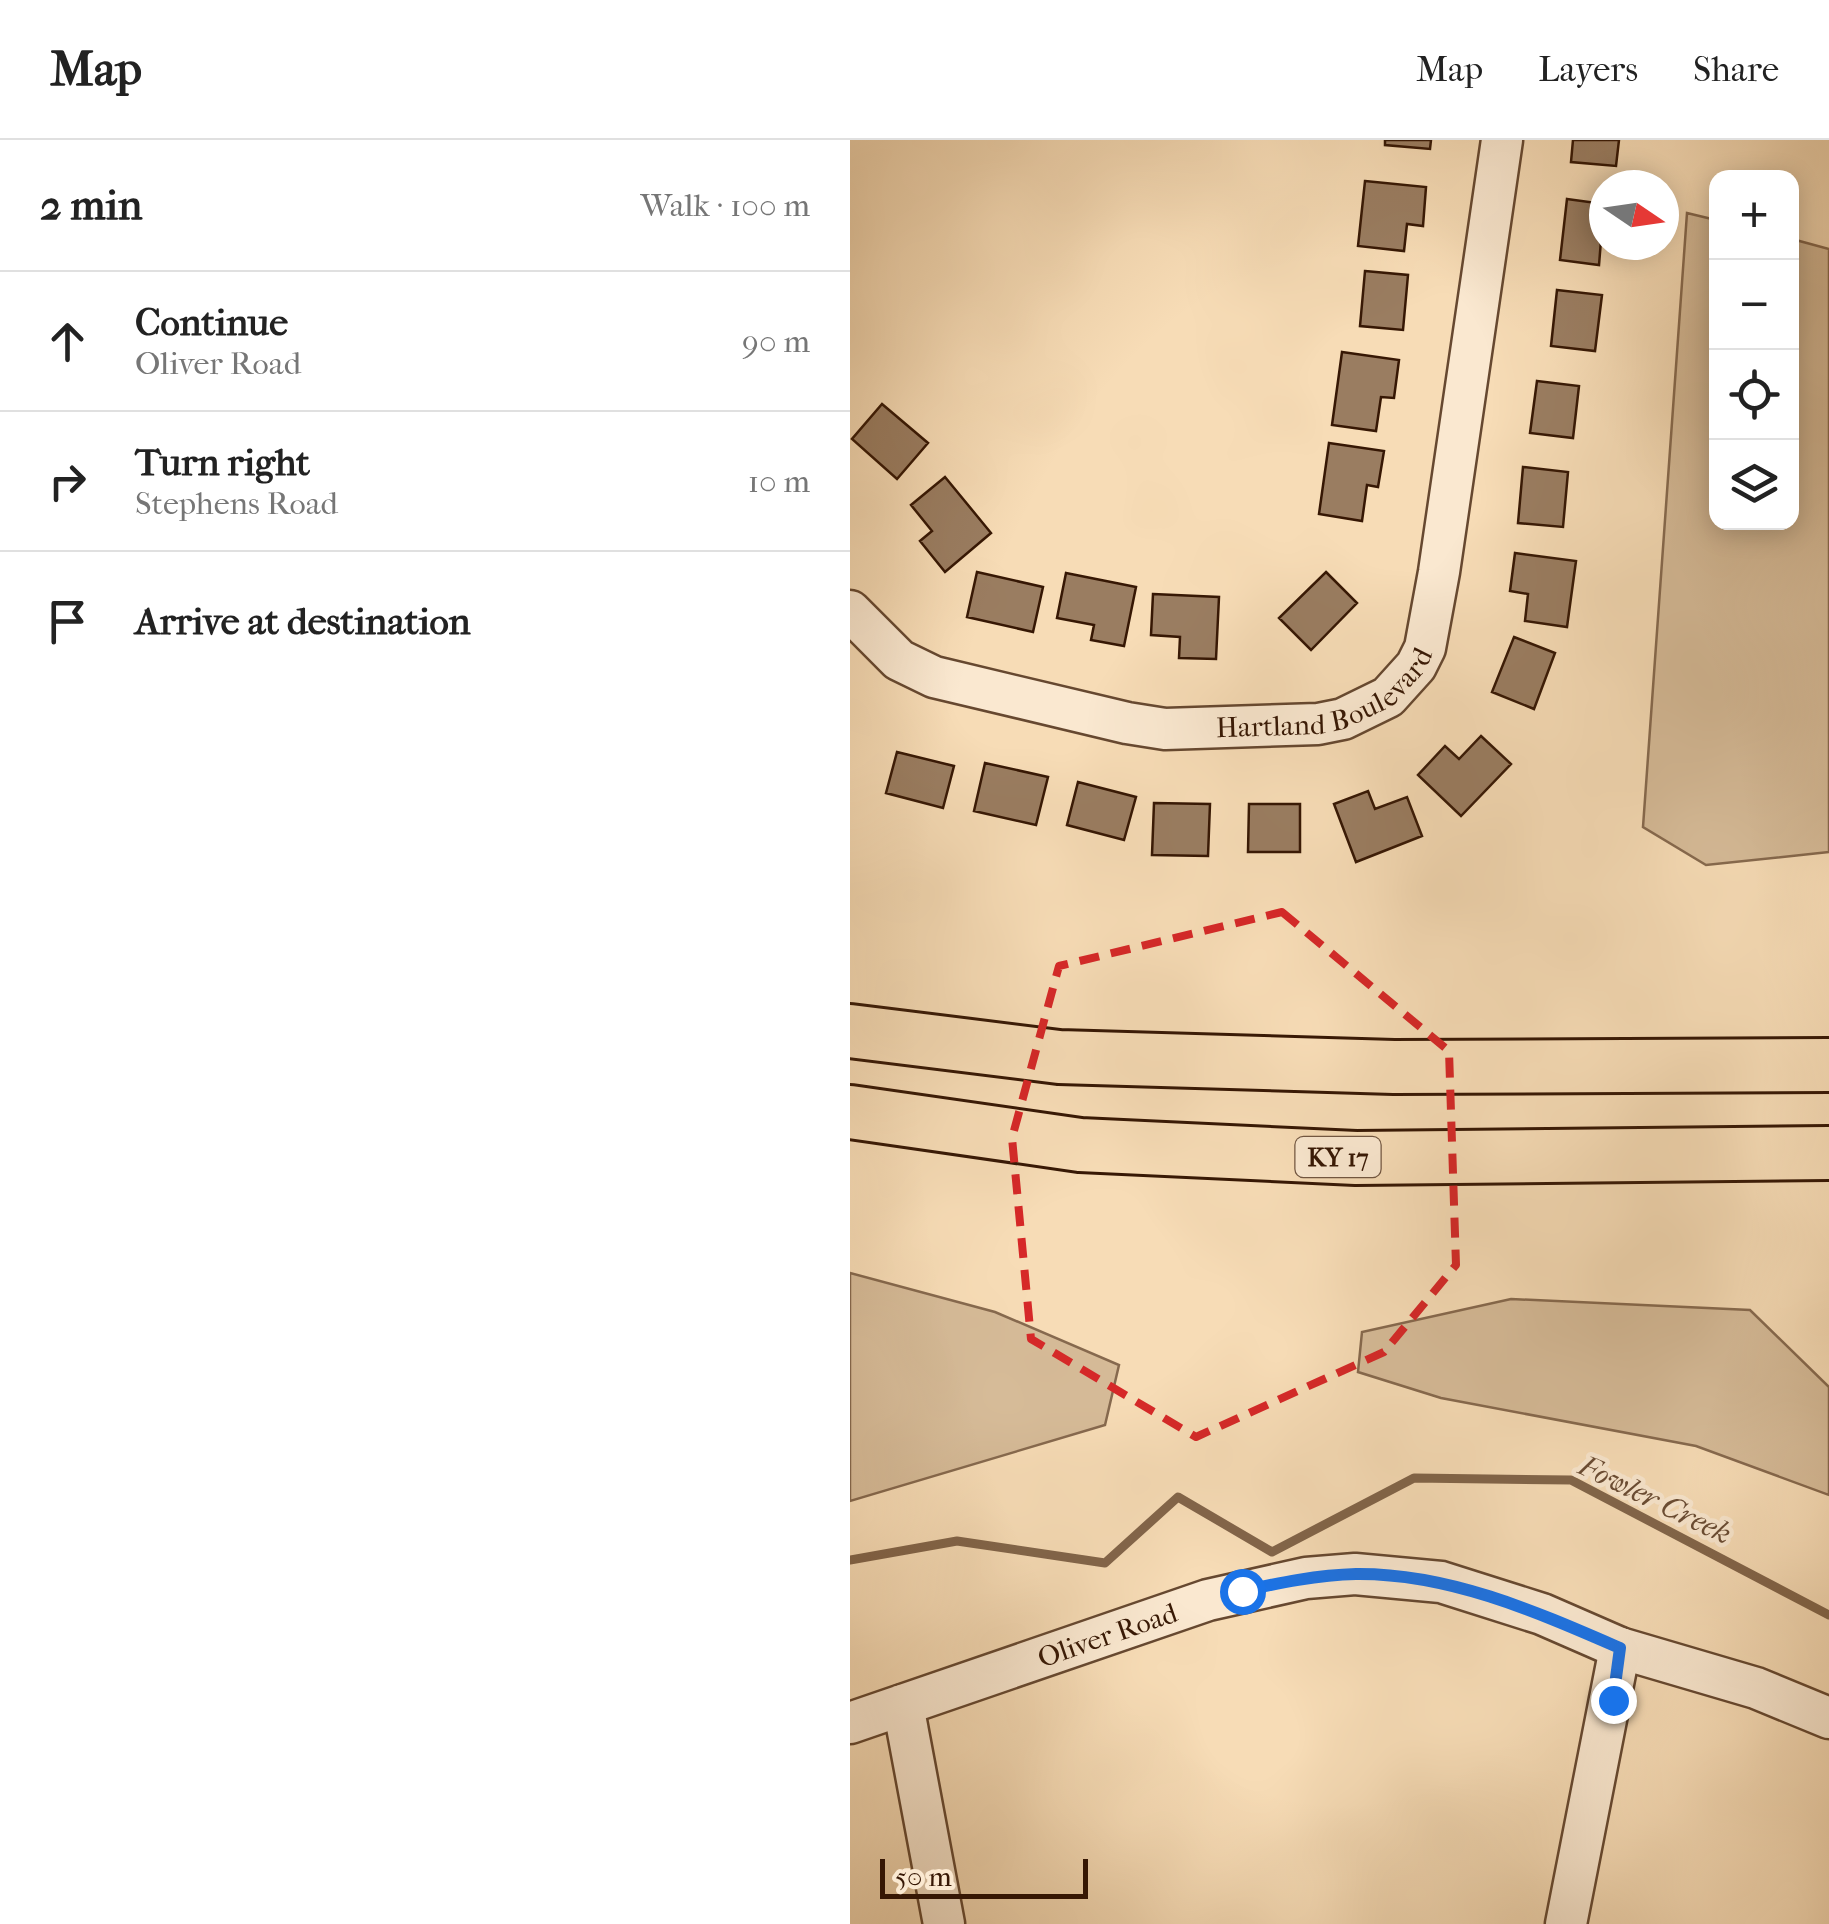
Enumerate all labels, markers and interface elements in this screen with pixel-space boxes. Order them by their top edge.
text: Map [50,41,142,97]
text: Map [1416,49,1483,90]
text: Layers [1538,49,1638,90]
text: Share [1693,49,1779,90]
north arrow [1589,170,1679,260]
map controls [1709,170,1799,530]
button: + [1709,170,1799,260]
text: 2 min [40,181,142,230]
text: Walk · 100 m [640,187,810,224]
button: − [1709,260,1799,350]
text: Continue [135,300,288,345]
icon: ahead [40,314,95,369]
text: 90 m [742,323,810,360]
text: Oliver Road [135,345,301,382]
button: locate [1709,350,1799,440]
text: Turn right [135,440,310,485]
button: layers [1709,440,1799,530]
icon: right [40,454,95,509]
text: 10 m [748,463,810,500]
text: Stephens Road [135,485,338,522]
icon: arrive [40,594,95,649]
text: Arrive at destination [135,599,471,644]
street label: Hartland Boulevard [1215,641,1439,744]
road number: KY 17 [1296,1137,1380,1177]
water label: Fowler Creek [1572,1448,1737,1552]
route start [1220,1569,1266,1615]
street label: Oliver Road [1033,1595,1182,1674]
route end [1591,1678,1637,1724]
scale bar [880,1854,1088,1898]
text: 50 m [895,1860,952,1893]

